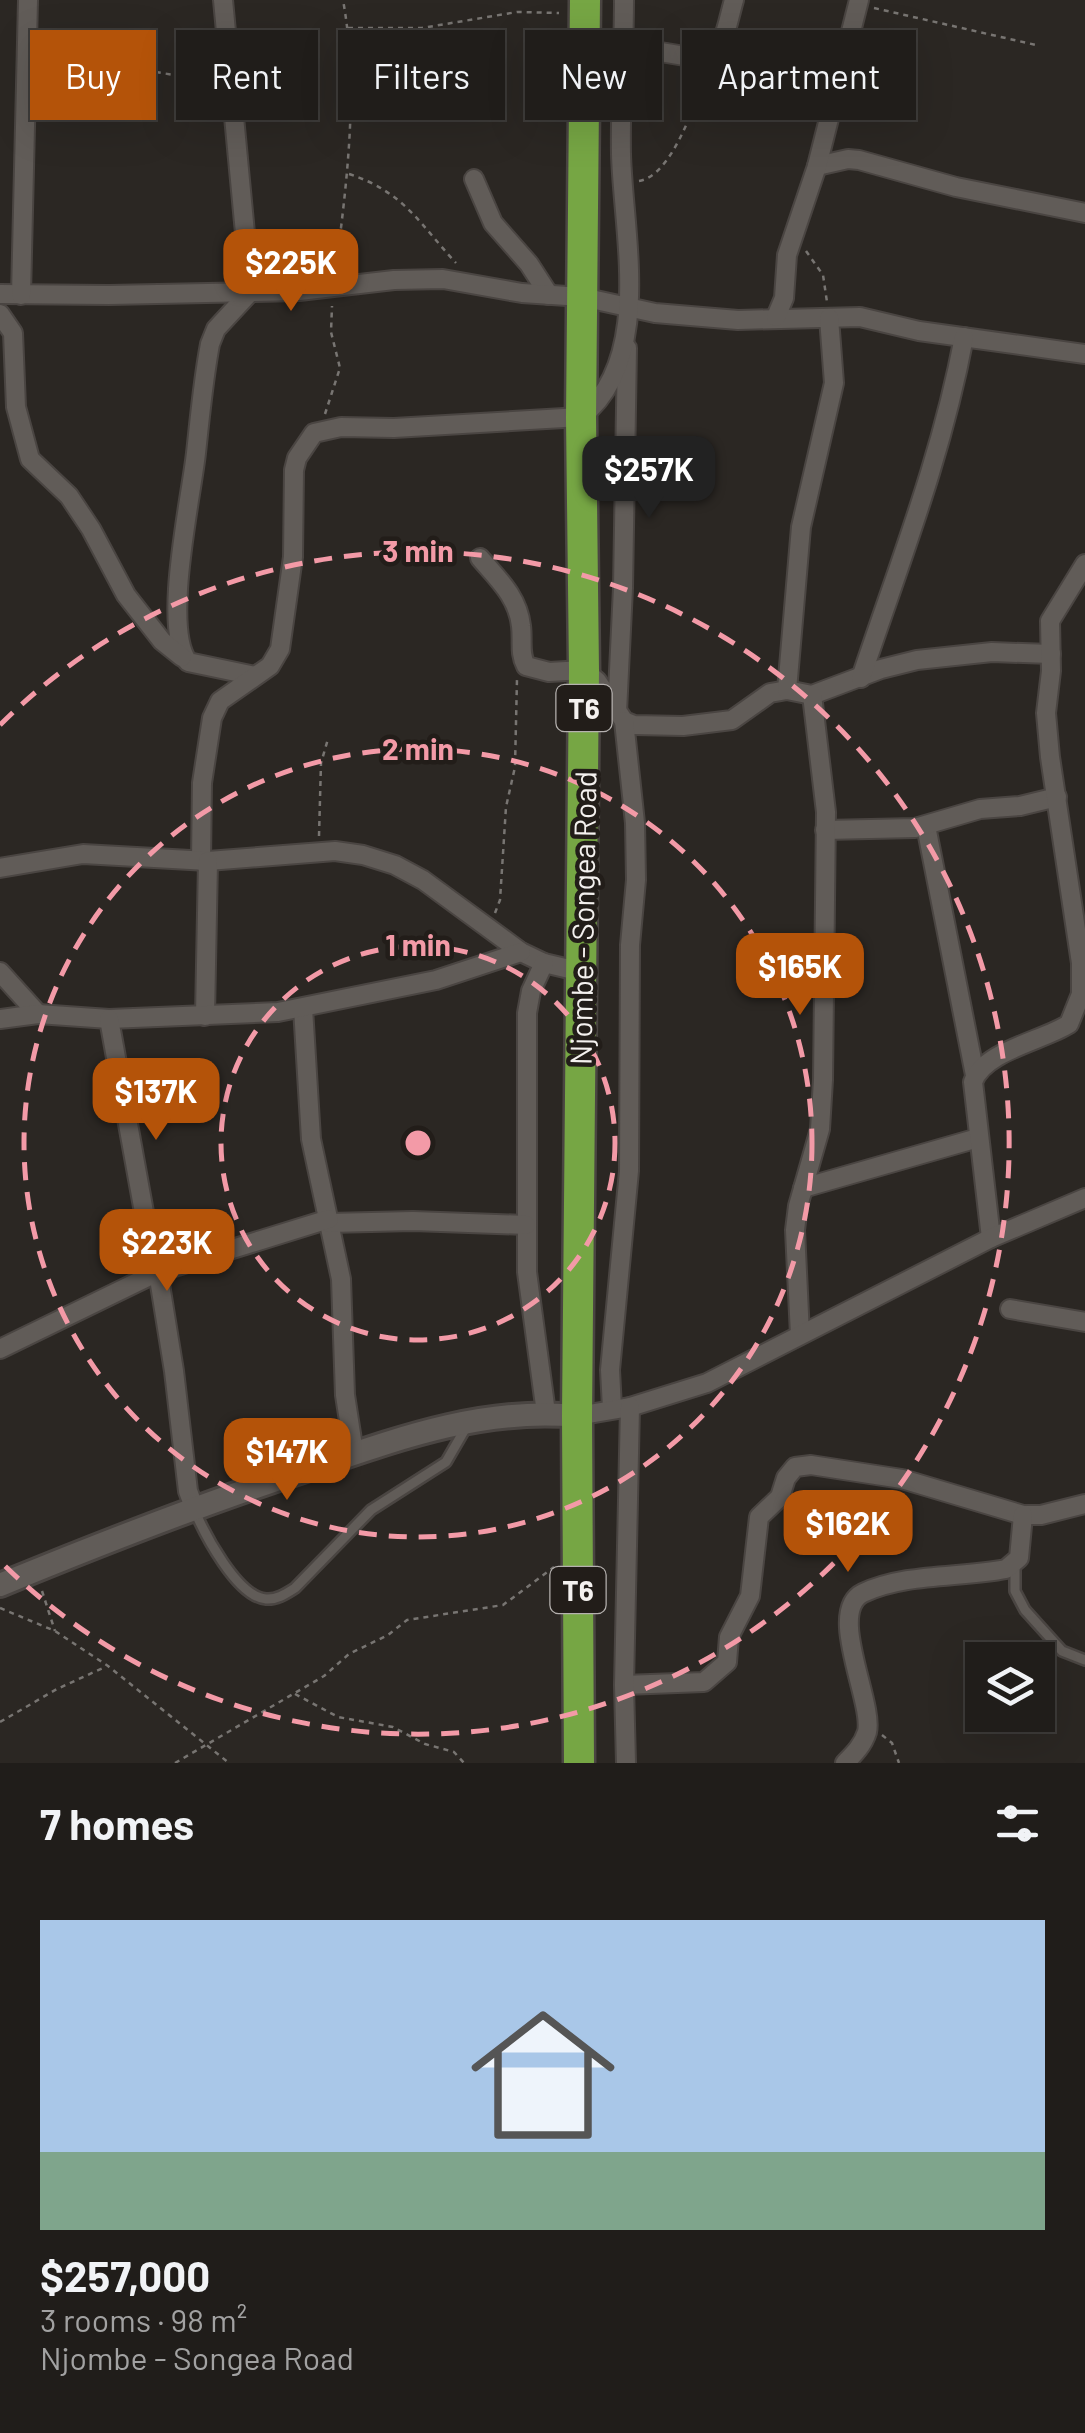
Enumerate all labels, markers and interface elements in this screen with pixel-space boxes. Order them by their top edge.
chip: Buy [30,30,156,120]
chip: Rent [176,30,318,120]
chip: Filters [338,30,505,120]
chip: New [525,30,662,120]
chip: Apartment [682,30,916,120]
pin: $225K [221,229,361,314]
text: $225K [245,242,337,280]
pin: $257K [579,436,719,521]
text: $257K [604,449,694,487]
text: 3 min [382,532,454,568]
road number: T6 [556,685,612,731]
text: 2 min [382,730,454,766]
street label: Njombe - Songea Road [561,771,603,1065]
text: 1 min [385,926,451,962]
pin: $165K [730,933,870,1018]
text: $165K [758,946,842,984]
pin: $137K [86,1058,226,1143]
text: $137K [115,1071,197,1109]
centre of rings [400,1125,436,1161]
pin: $223K [97,1209,237,1294]
text: $223K [121,1222,213,1260]
pin: $147K [217,1418,357,1503]
text: $147K [246,1431,328,1469]
pin: $162K [778,1490,918,1575]
text: $162K [806,1503,890,1541]
road number: T6 [550,1567,606,1613]
map controls [965,1642,1055,1732]
button: layers [965,1642,1055,1732]
icon: filters [990,1796,1045,1851]
text: 7 homes [40,1798,194,1848]
icon: home [453,1985,633,2165]
text: $257,000 [40,2250,210,2300]
text: 3 rooms · 98 m² [40,2300,247,2338]
text: Njombe - Songea Road [40,2338,354,2376]

